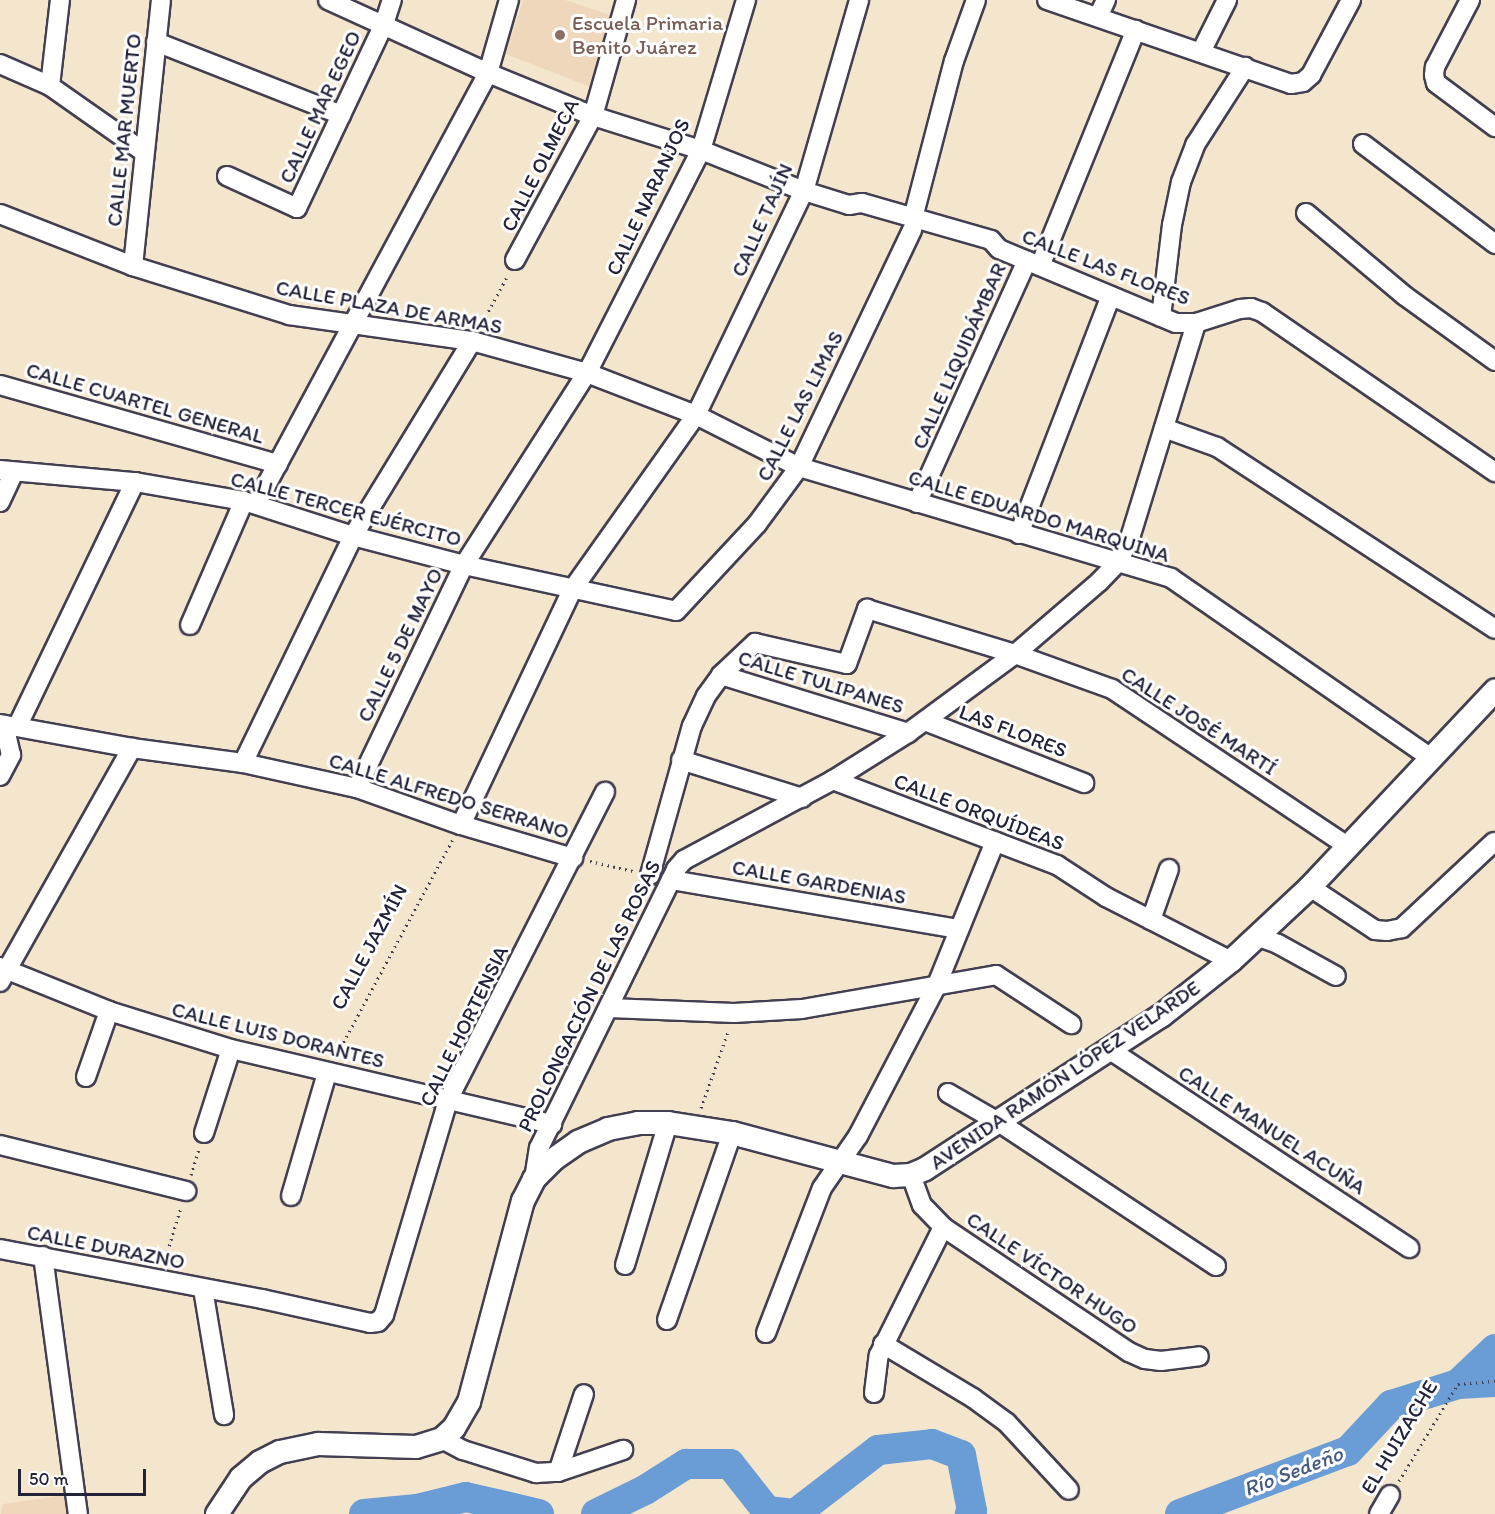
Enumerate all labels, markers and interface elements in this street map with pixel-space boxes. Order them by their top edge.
place label: Escuela Primaria Benito Juárez [572,10,723,60]
street label: CALLE MAR EGEO [274,27,366,187]
marker: Escuela Primaria Benito Juárez [553,28,567,42]
street label: CALLE MAR MUERTO [101,32,147,228]
street label: CALLE OLMECA [496,94,584,236]
street label: CALLE NARANJOS [601,115,695,279]
street label: CALLE TAJÍN [726,160,798,280]
street label: CALLE LAS FLORES [1018,223,1194,311]
street label: CALLE LIQUIDÁMBAR [906,258,1012,454]
street label: CALLE PLAZA DE ARMAS [274,275,504,339]
street label: CALLE LAS LIMAS [751,326,849,486]
street label: CALLE CUARTEL GENERAL [23,357,267,449]
street label: CALLE EDUARDO MARQUINA [905,464,1173,568]
street label: CALLE TERCER EJÉRCITO [229,466,463,552]
street label: CALLE 5 DE MAYO [352,564,448,726]
street label: CALLE TULIPANES [736,645,906,719]
street label: CALLE JOSÉ MARTÍ [1116,661,1282,781]
street label: LAS FLORES [955,699,1071,763]
street label: CALLE ALFREDO SERRANO [326,747,572,845]
street label: CALLE ORQUÍDEAS [890,768,1068,856]
street label: CALLE GARDENIAS [729,854,909,910]
street label: PROLONGACIÓN DE LAS ROSAS [512,856,666,1136]
street label: CALLE JAZMÍN [325,880,413,1014]
street label: CALLE HORTENSIA [414,940,514,1112]
street label: AVENIDA RAMÓN LÓPEZ VELARDE [925,975,1205,1175]
street label: CALLE LUIS DORANTES [170,997,386,1073]
street label: CALLE MANUEL ACUÑA [1174,1060,1370,1200]
street label: CALLE VÍCTOR HUGO [962,1206,1142,1340]
street label: CALLE DURAZNO [25,1219,187,1275]
street label: EL HUIZACHE [1356,1377,1442,1497]
water label: Río Sedeño [1240,1440,1346,1502]
scale bar [21,1457,148,1495]
text: 50 m [29,1468,69,1490]

